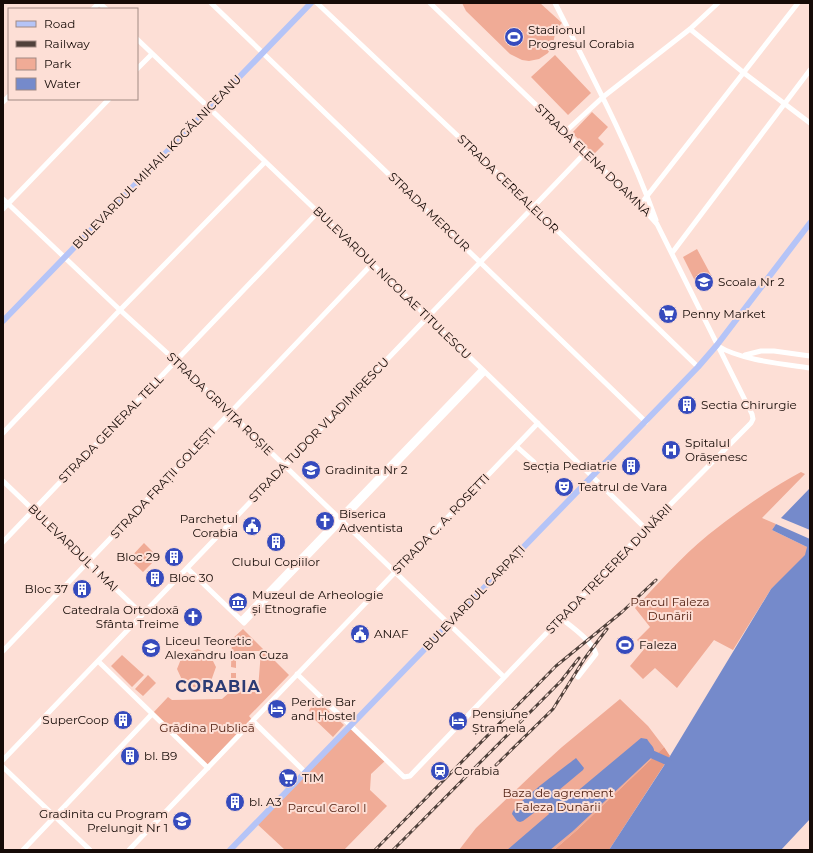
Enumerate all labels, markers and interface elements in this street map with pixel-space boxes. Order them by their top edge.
legend [8,8,138,100]
text: Road [44,16,75,31]
place label: Stadionul Progresul Corabia [528,22,635,51]
sports icon: Stadionul Progresul Corabia [503,26,525,48]
text: Railway [44,36,90,51]
text: Park [44,56,72,71]
street label: BULEVARDUL MIHAIL KOGĂLNICEANU [69,71,244,252]
text: Water [44,76,81,91]
street label: STRADA ELENA DOAMNA [532,100,655,219]
street label: STRADA CEREALELOR [454,131,563,236]
street label: STRADA MERCUR [385,169,474,255]
street label: BULEVARDUL NICOLAE TITULESCU [310,203,475,362]
school or university icon: Scoala Nr 2 [693,271,715,293]
place label: Scoala Nr 2 [718,274,785,289]
supermarket icon: Penny Market [657,303,679,325]
place label: Penny Market [682,306,766,321]
street label: STRADA GRIVIȚA ROȘIE [164,349,277,458]
street label: STRADA TUDOR VLADIMIRESCU [245,354,392,505]
street label: STRADA GENERAL TELL [55,371,166,486]
building icon: Sectia Chirurgie [676,394,698,416]
place label: Sectia Chirurgie [701,397,797,412]
street label: STRADA FRAȚII GOLEȘTI [107,424,218,541]
place label: Spitalul Orășenesc [685,435,748,464]
hospital icon: Spitalul Orășenesc [660,439,682,461]
building icon: Secția Pediatrie [620,455,642,477]
place label: Secția Pediatrie [523,458,617,473]
school or university icon: Gradinita Nr 2 [300,459,322,481]
place label: Gradinita Nr 2 [325,462,408,477]
street label: STRADA C. A. ROSETTI [389,470,492,577]
theatre icon: Teatrul de Vara [553,476,575,498]
place label: Teatrul de Vara [578,479,667,494]
street label: STRADA TRECEREA DUNĂRII [542,500,675,637]
street label: BULEVARDUL 1 MAI [25,501,122,595]
place label: Biserica Adventista [339,506,403,535]
church icon: Biserica Adventista [314,510,336,532]
place label: Parchetul Corabia [180,511,238,540]
public building icon: Parchetul Corabia [241,515,263,537]
building icon: Clubul Copiilor [265,531,287,553]
street label: BULEVARDUL CARPAȚI [419,542,528,653]
building icon: Bloc 29 [163,546,185,568]
place label: Bloc 29 [116,549,160,564]
place label: Clubul Copiilor [232,554,320,569]
building icon: Bloc 30 [144,567,166,589]
place label: Bloc 30 [169,570,213,585]
building icon: Bloc 37 [71,578,93,600]
place label: Bloc 37 [25,581,68,596]
place label: Muzeul de Arheologie și Etnografie [252,587,383,616]
museum icon: Muzeul de Arheologie și Etnografie [227,591,249,613]
park label: Parcul Faleza Dunării [630,594,710,623]
place label: Catedrala Ortodoxă Sfânta Treime [63,602,179,631]
church icon: Catedrala Ortodoxă Sfânta Treime [182,606,204,628]
public building icon: ANAF [349,623,371,645]
place label: ANAF [374,626,409,641]
place label: Liceul Teoretic Alexandru Ioan Cuza [165,633,289,662]
sports icon: Faleza [614,634,636,656]
school or university icon: Liceul Teoretic Alexandru Ioan Cuza [140,637,162,659]
place label: Faleza [639,637,677,652]
district label: CORABIA [175,677,261,696]
place label: Pericle Bar and Hostel [291,694,356,723]
hotel icon: Pericle Bar and Hostel [266,698,288,720]
place label: Pensiune Ștramela [472,706,528,735]
building icon: SuperCoop [112,709,134,731]
hotel icon: Pensiune Ștramela [447,710,469,732]
place label: SuperCoop [42,712,109,727]
park label: Grădina Publică [159,720,255,735]
building icon: bl. B9 [119,745,141,767]
place label: bl. B9 [144,748,177,763]
station icon: Corabia [429,760,451,782]
place label: Corabia [454,763,500,778]
supermarket icon: TIM [277,767,299,789]
place label: TIM [302,770,324,785]
park label: Baza de agrement Faleza Dunării [502,785,614,814]
building icon: bl. A3 [224,791,246,813]
place label: bl. A3 [249,794,282,809]
park label: Parcul Carol I [287,800,367,815]
place label: Gradinita cu Program Prelungit Nr 1 [39,806,168,835]
school or university icon: Gradinita cu Program Prelungit Nr 1 [171,810,193,832]

